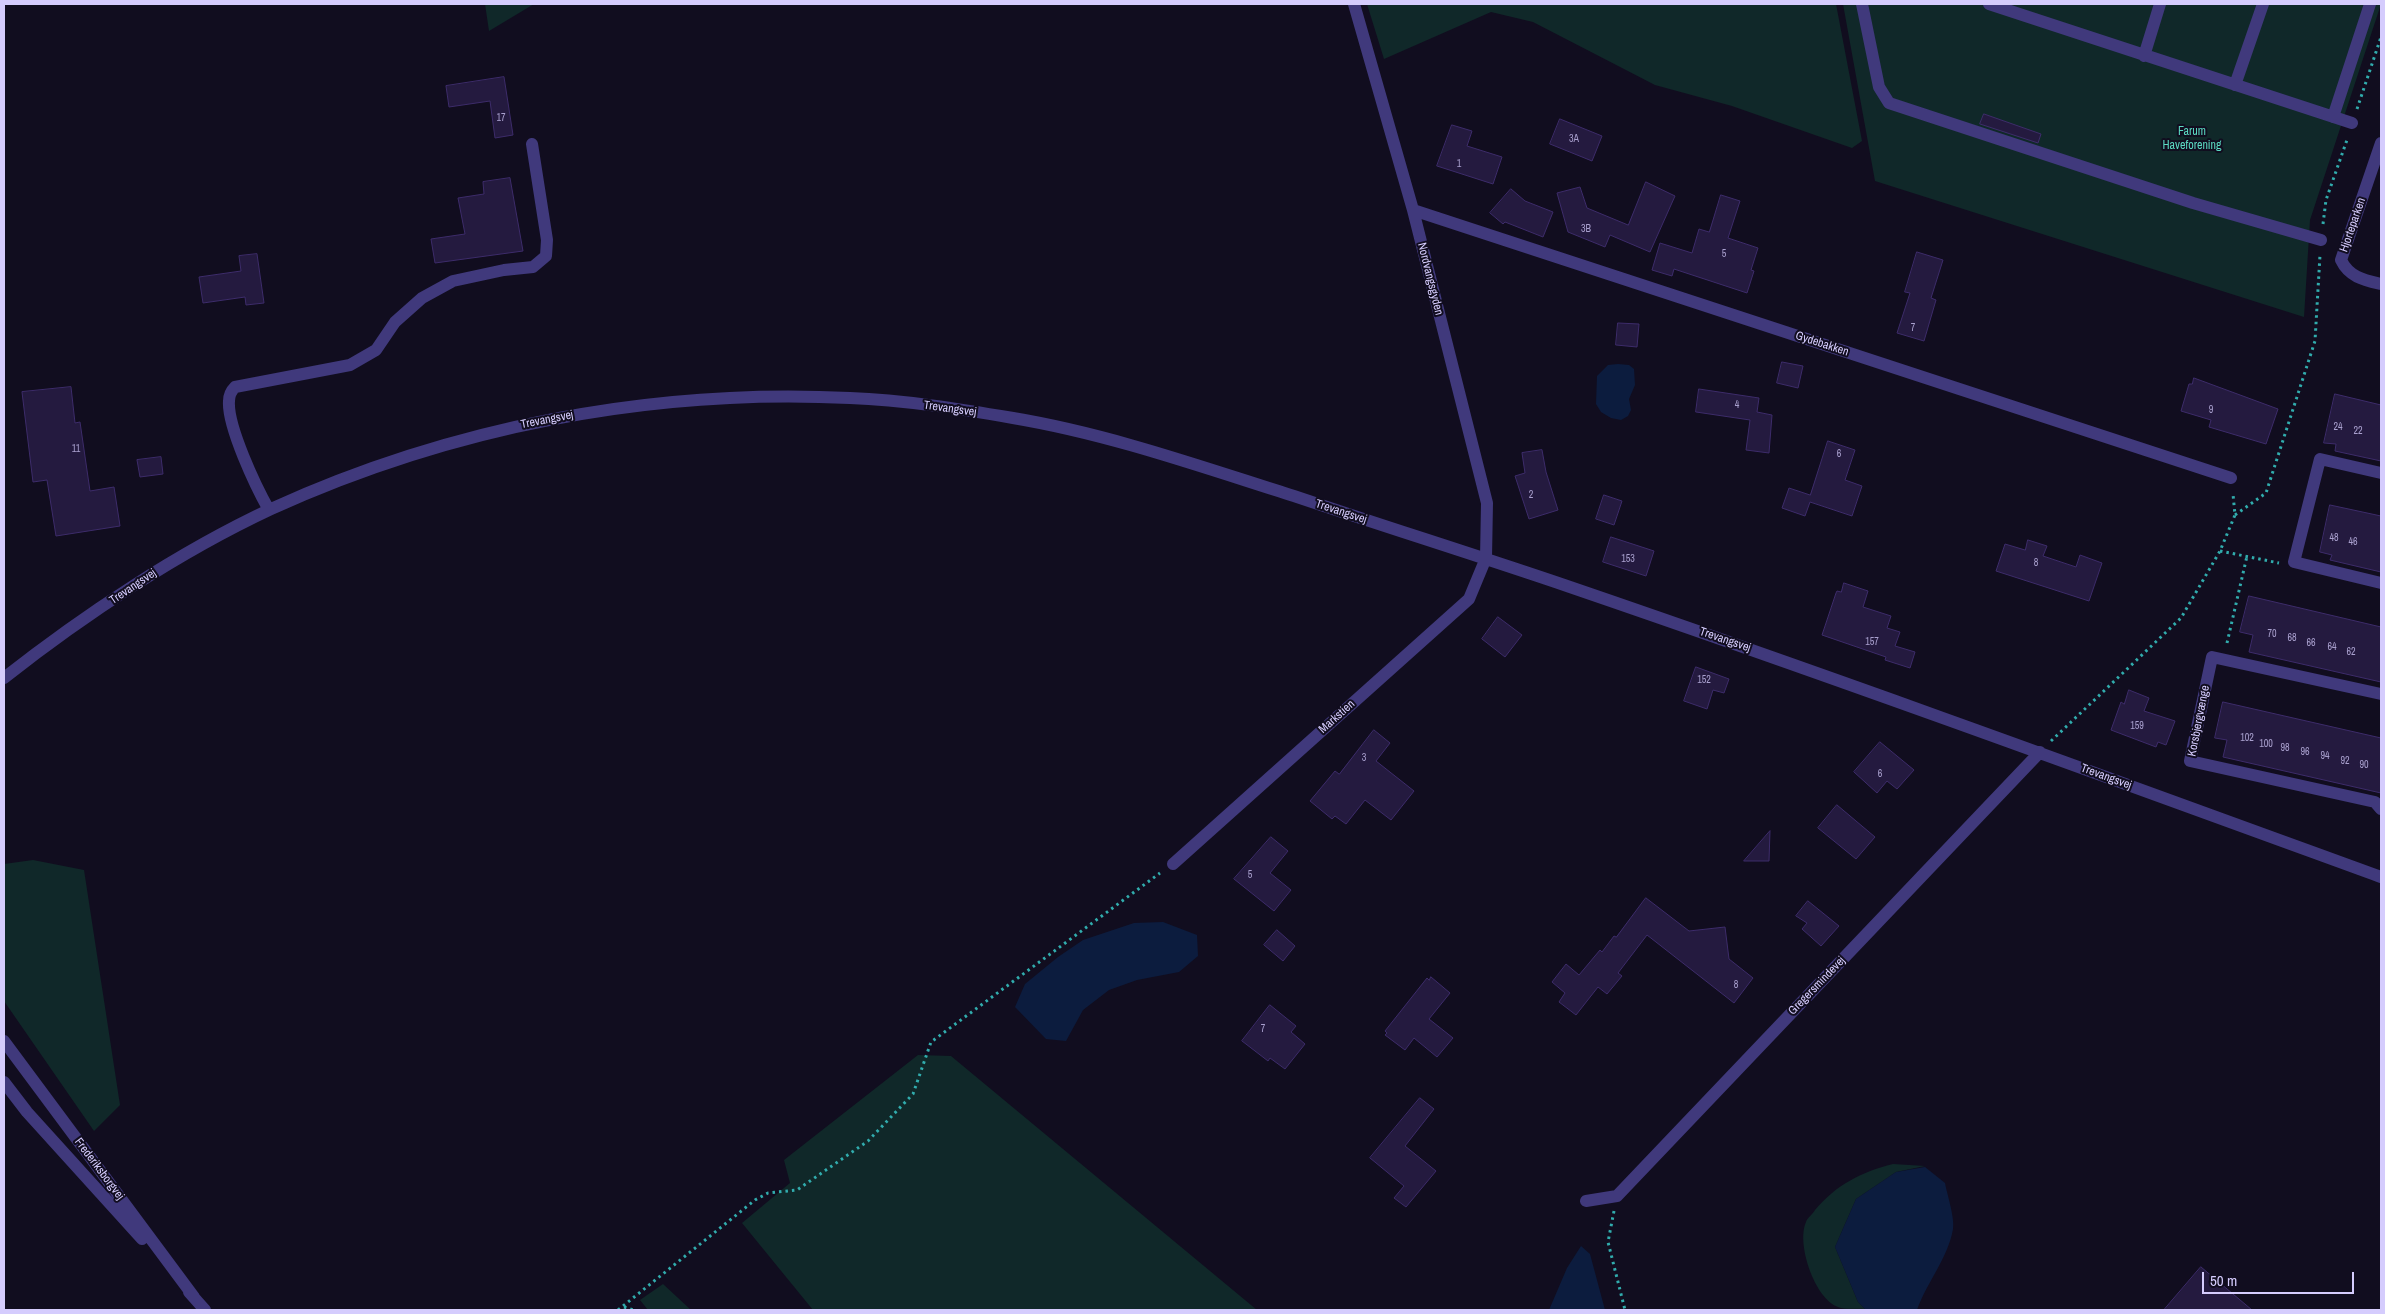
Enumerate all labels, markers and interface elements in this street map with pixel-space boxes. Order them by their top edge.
house number: 17 [496,112,506,124]
park label: Farum Haveforening [2162,125,2222,153]
house number: 3A [1569,133,1579,145]
house number: 1 [1457,158,1461,170]
street label: Hjorteparken [2337,196,2369,254]
house number: 3B [1581,223,1591,235]
street label: Nordvangsgyden [1414,241,1446,317]
house number: 5 [1722,248,1726,260]
house number: 7 [1911,322,1915,334]
street label: Gydebakken [1794,329,1850,359]
street label: Trevangsvej [923,398,977,420]
house number: 4 [1735,399,1739,411]
house number: 9 [2209,404,2213,416]
street label: Trevangsvej [519,408,575,432]
house number: 24 [2333,421,2343,433]
house number: 22 [2353,425,2363,437]
house number: 11 [72,443,80,455]
house number: 6 [1837,448,1841,460]
house number: 2 [1529,489,1533,501]
street label: Trevangsvej [1313,497,1369,527]
house number: 48 [2329,532,2339,544]
house number: 46 [2348,536,2358,548]
house number: 153 [1621,553,1635,565]
house number: 8 [2034,557,2038,569]
street label: Trevangsvej [107,566,159,608]
street label: Trevangsvej [1697,625,1753,655]
house number: 70 [2267,628,2277,640]
house number: 68 [2287,632,2297,644]
house number: 157 [1865,636,1879,648]
house number: 66 [2306,637,2316,649]
house number: 64 [2327,641,2337,653]
house number: 62 [2346,646,2356,658]
house number: 152 [1697,674,1711,686]
street label: Korsbjergvænge [2185,684,2213,758]
street label: Markstien [1316,697,1358,737]
house number: 159 [2130,720,2144,732]
house number: 102 [2240,732,2254,744]
house number: 100 [2259,738,2273,750]
house number: 98 [2280,742,2290,754]
house number: 96 [2300,746,2310,758]
house number: 94 [2320,750,2330,762]
house number: 3 [1362,752,1366,764]
house number: 92 [2340,755,2350,767]
house number: 90 [2359,759,2369,771]
street label: Trevangsvej [2079,761,2133,793]
house number: 6 [1878,768,1882,780]
house number: 5 [1248,869,1252,881]
street label: Gregersmindevej [1786,954,1848,1018]
house number: 8 [1734,979,1738,991]
house number: 7 [1261,1023,1265,1035]
street label: Frederiksborgvej [71,1135,127,1203]
scale bar [2205,1262,2358,1294]
text: 50 m [2210,1270,2237,1291]

